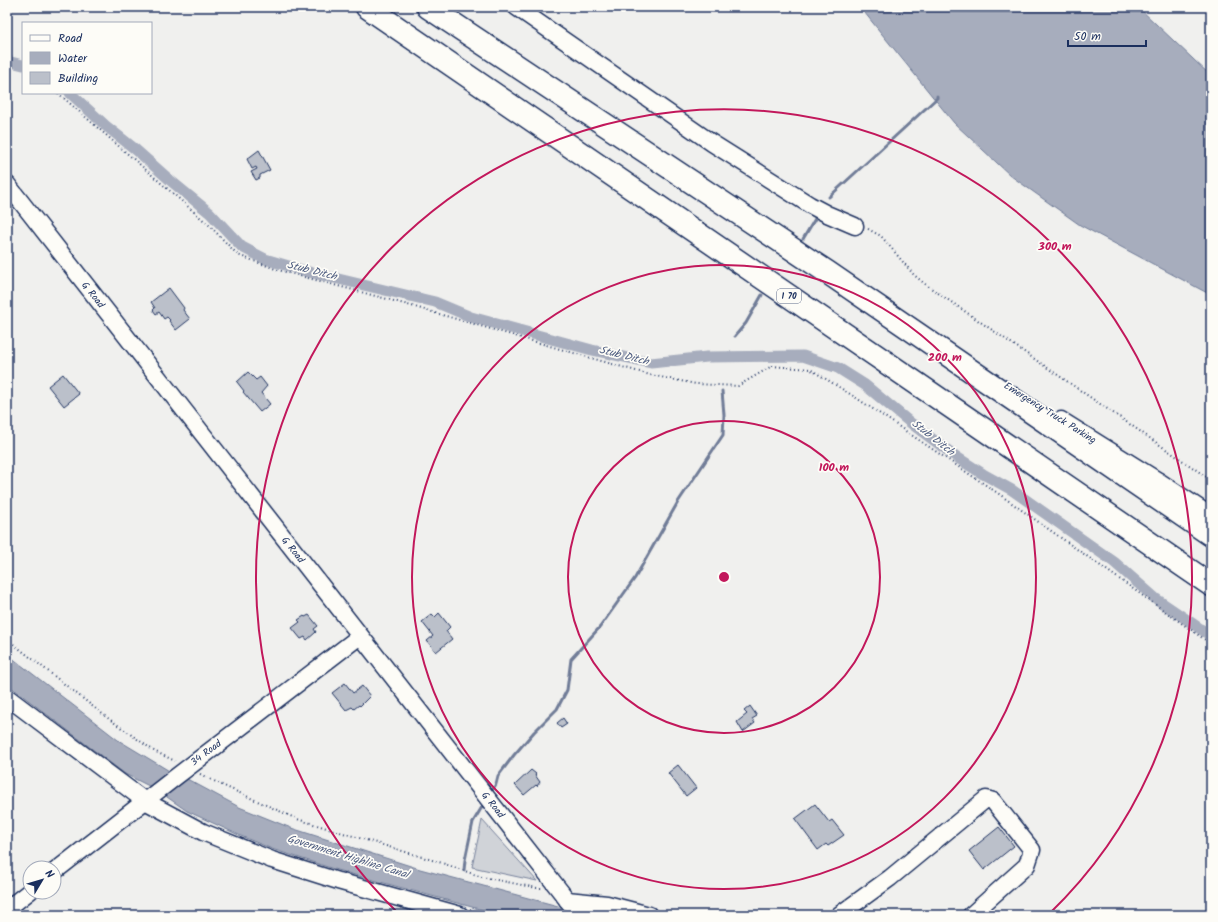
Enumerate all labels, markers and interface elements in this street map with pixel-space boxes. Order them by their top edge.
legend [22,22,152,94]
scale bar [1068,22,1146,48]
text: 50 m [1074,27,1101,46]
text: Road [58,29,83,48]
text: Water [58,49,88,68]
text: Building [58,69,98,88]
text: 300 m [1037,237,1072,256]
water label: Stub Ditch [285,256,340,286]
street label: G Road [77,278,109,313]
road number: I 70 [777,289,801,303]
water label: Stub Ditch [597,341,652,371]
text: 200 m [928,348,962,367]
street label: Emergency Truck Parking [1001,378,1100,448]
water label: Stub Ditch [908,415,959,461]
text: 100 m [819,458,849,477]
street label: G Road [277,533,309,568]
centre of rings [717,570,731,584]
street label: 34 Road [187,735,226,770]
street label: G Road [477,788,509,823]
water label: Government Highline Canal [285,830,413,885]
north arrow [22,860,62,900]
text: N [40,866,58,883]

